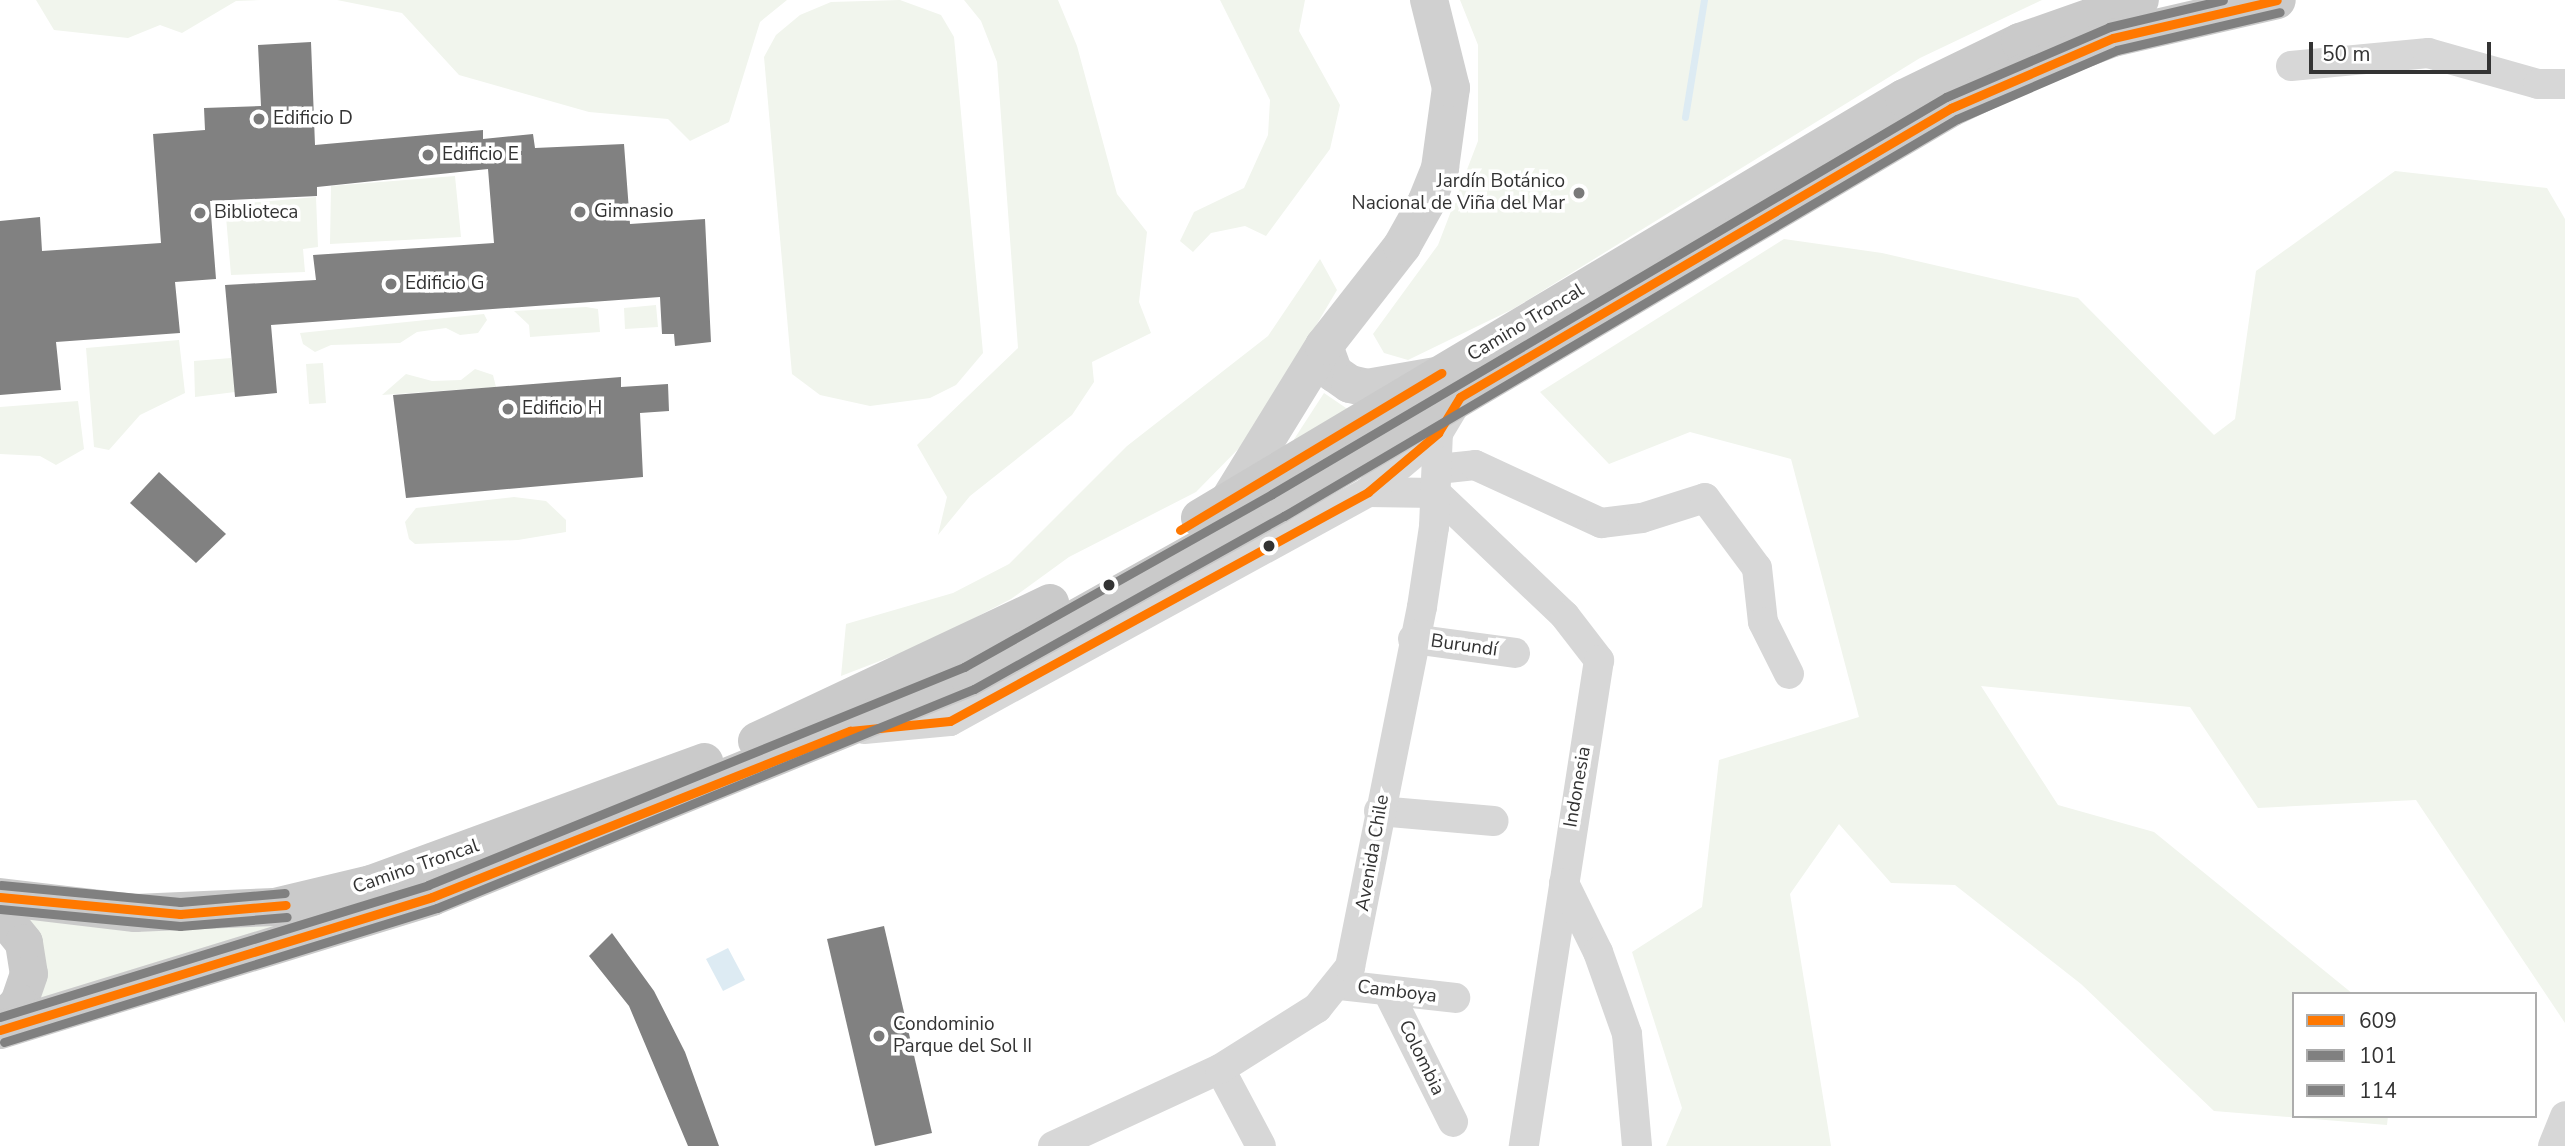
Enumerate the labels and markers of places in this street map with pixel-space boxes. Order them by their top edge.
place label: Edificio D [273,108,353,130]
marker: Edificio D [251,111,267,127]
place label: Edificio E [442,144,519,166]
marker: Edificio E [420,147,436,163]
place label: Jardín Botánico Nacional de Viña del Mar [1352,171,1565,215]
marker: Jardín Botánico Nacional de Viña del Mar [1571,185,1587,201]
place label: Gimnasio [594,201,673,223]
place label: Biblioteca [214,202,298,224]
marker: Gimnasio [572,204,588,220]
marker: Biblioteca [192,205,208,221]
place label: Edificio G [405,273,485,295]
marker: Edificio G [383,276,399,292]
place label: Edificio H [522,398,602,420]
marker: Edificio H [500,401,516,417]
unlabelled marker [1262,539,1276,553]
unlabelled marker [1102,578,1116,592]
place label: Condominio Parque del Sol II [893,1014,1032,1058]
marker: Condominio Parque del Sol II [871,1028,887,1044]

